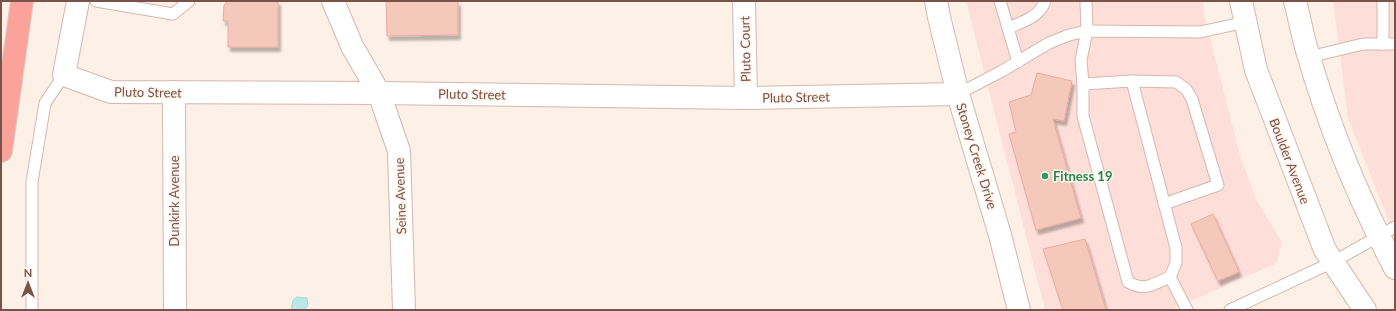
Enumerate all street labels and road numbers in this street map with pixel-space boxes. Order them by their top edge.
street label: Pluto Court [736,16,754,82]
street label: Pluto Street [114,83,182,101]
street label: Pluto Street [438,85,506,103]
street label: Pluto Street [762,88,830,106]
street label: Stoney Creek Drive [953,101,1001,211]
street label: Boulder Avenue [1266,116,1314,206]
street label: Dunkirk Avenue [166,155,182,247]
street label: Seine Avenue [391,157,409,235]

